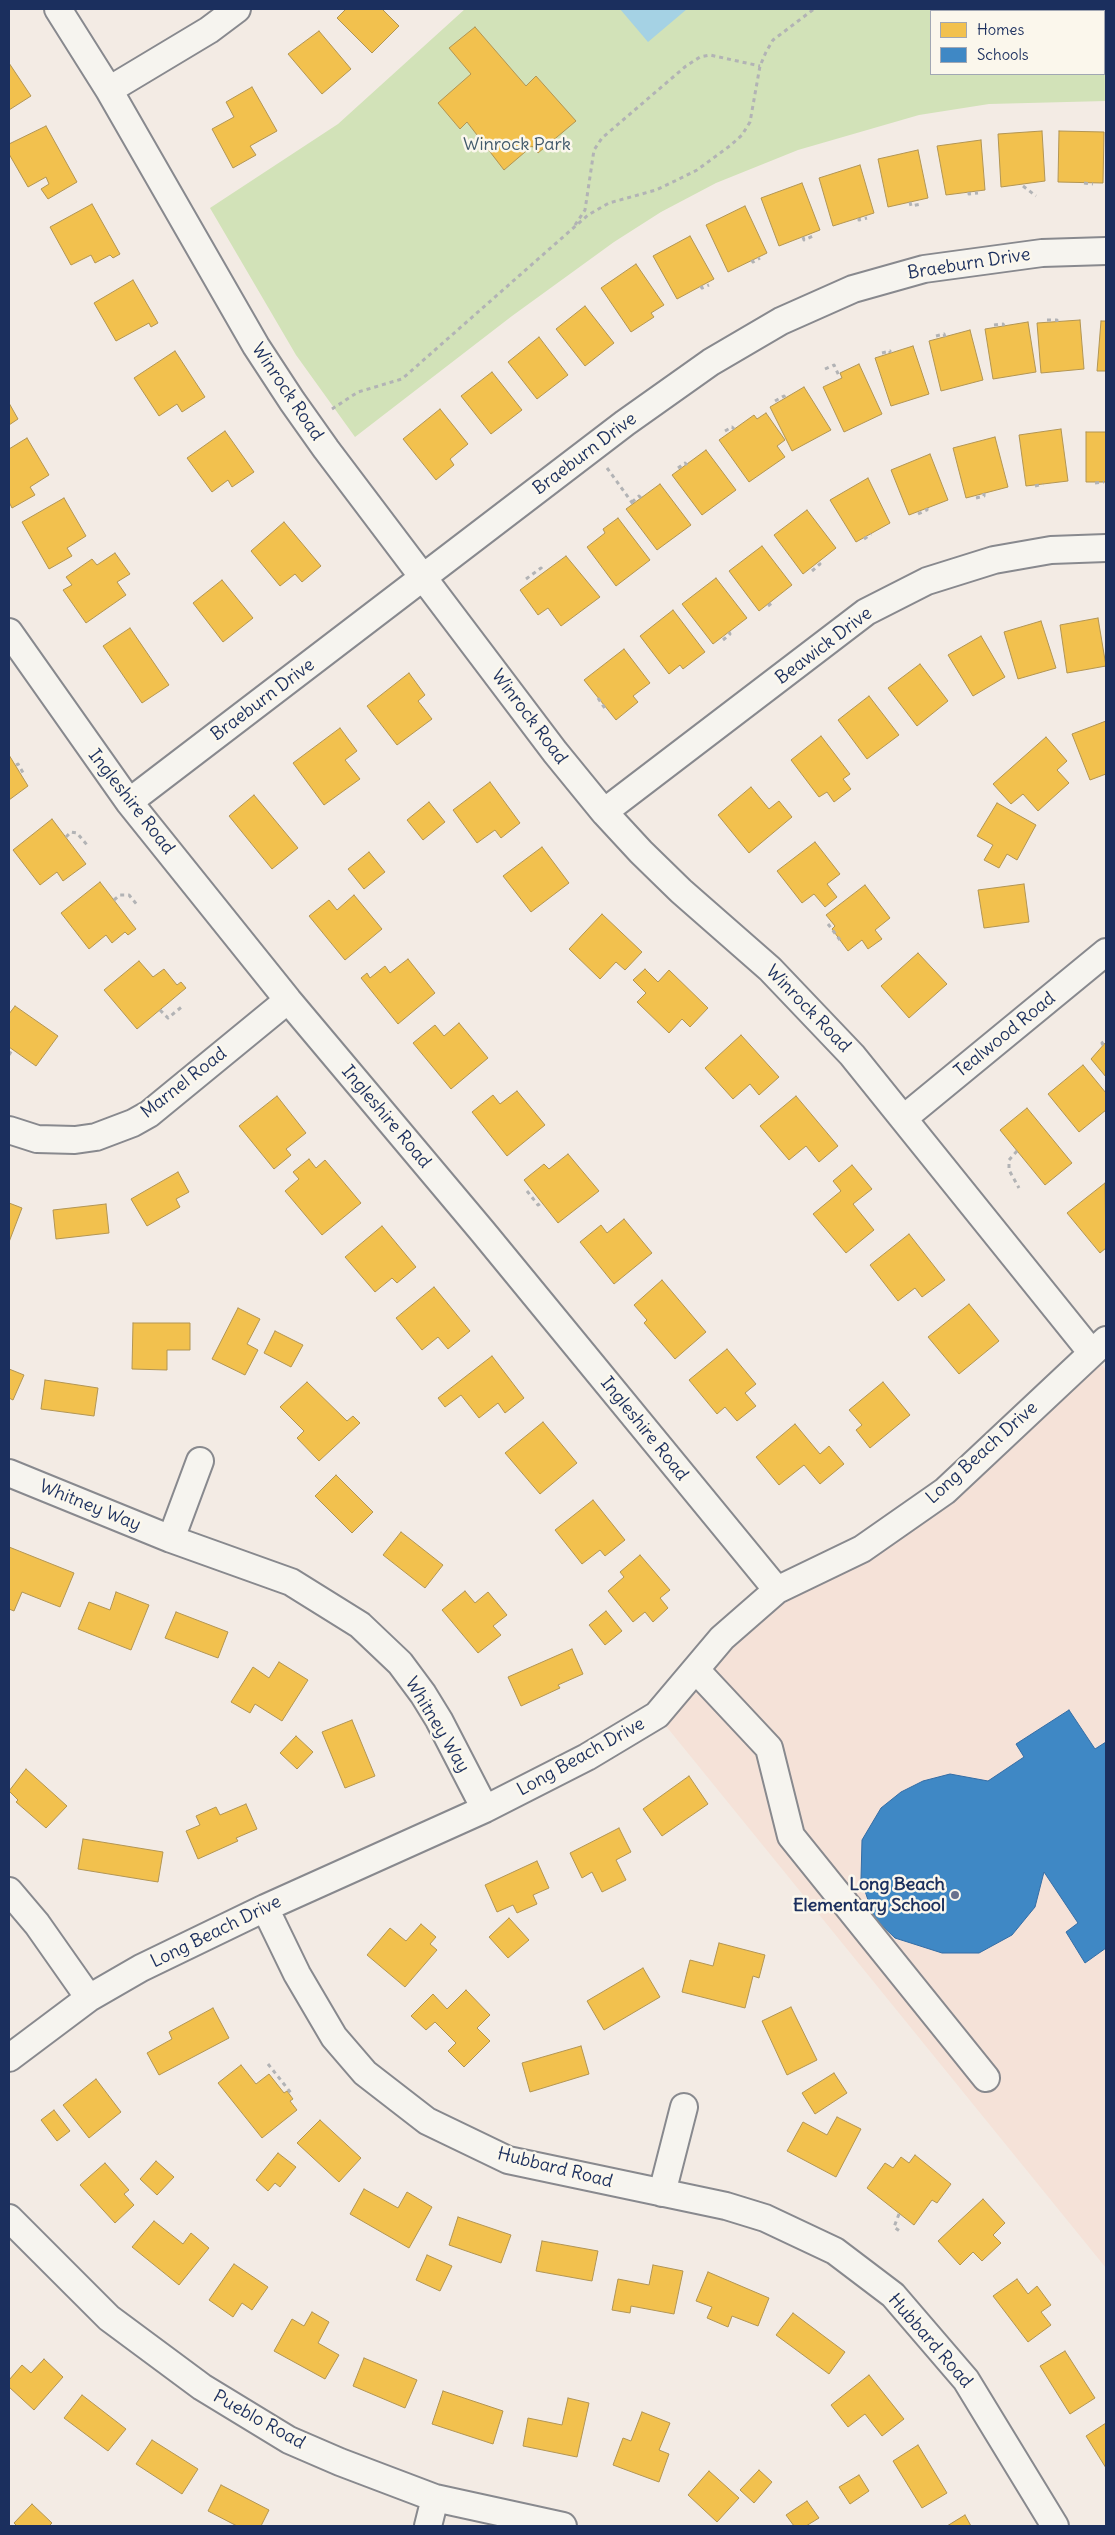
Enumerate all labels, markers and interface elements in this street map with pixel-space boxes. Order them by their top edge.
legend [930,10,1105,75]
text: Homes [977,20,1024,39]
text: Schools [977,45,1029,64]
park label: Winrock Park [463,134,571,156]
street label: Braeburn Drive [906,244,1032,284]
street label: Winrock Road [246,339,328,445]
street label: Braeburn Drive [529,408,641,500]
street label: Beawick Drive [772,603,876,689]
street label: Braeburn Drive [207,654,319,746]
street label: Winrock Road [486,665,572,769]
street label: Ingleshire Road [83,745,179,859]
street label: Winrock Road [761,961,855,1057]
street label: Tealwood Road [950,988,1060,1082]
street label: Marnel Road [137,1043,231,1123]
street label: Ingleshire Road [337,1061,435,1173]
street label: Ingleshire Road [595,1373,693,1485]
street label: Long Beach Drive [922,1397,1042,1509]
street label: Whitney Way [36,1476,144,1536]
street label: Whitney Way [400,1673,474,1777]
street label: Long Beach Drive [513,1713,649,1801]
place label: Long Beach Elementary School [793,1874,945,1916]
marker: Long Beach Elementary School [949,1889,961,1901]
street label: Long Beach Drive [147,1891,285,1973]
street label: Hubbard Road [495,2143,615,2193]
street label: Hubbard Road [883,2289,977,2393]
street label: Pueblo Road [209,2386,309,2454]

